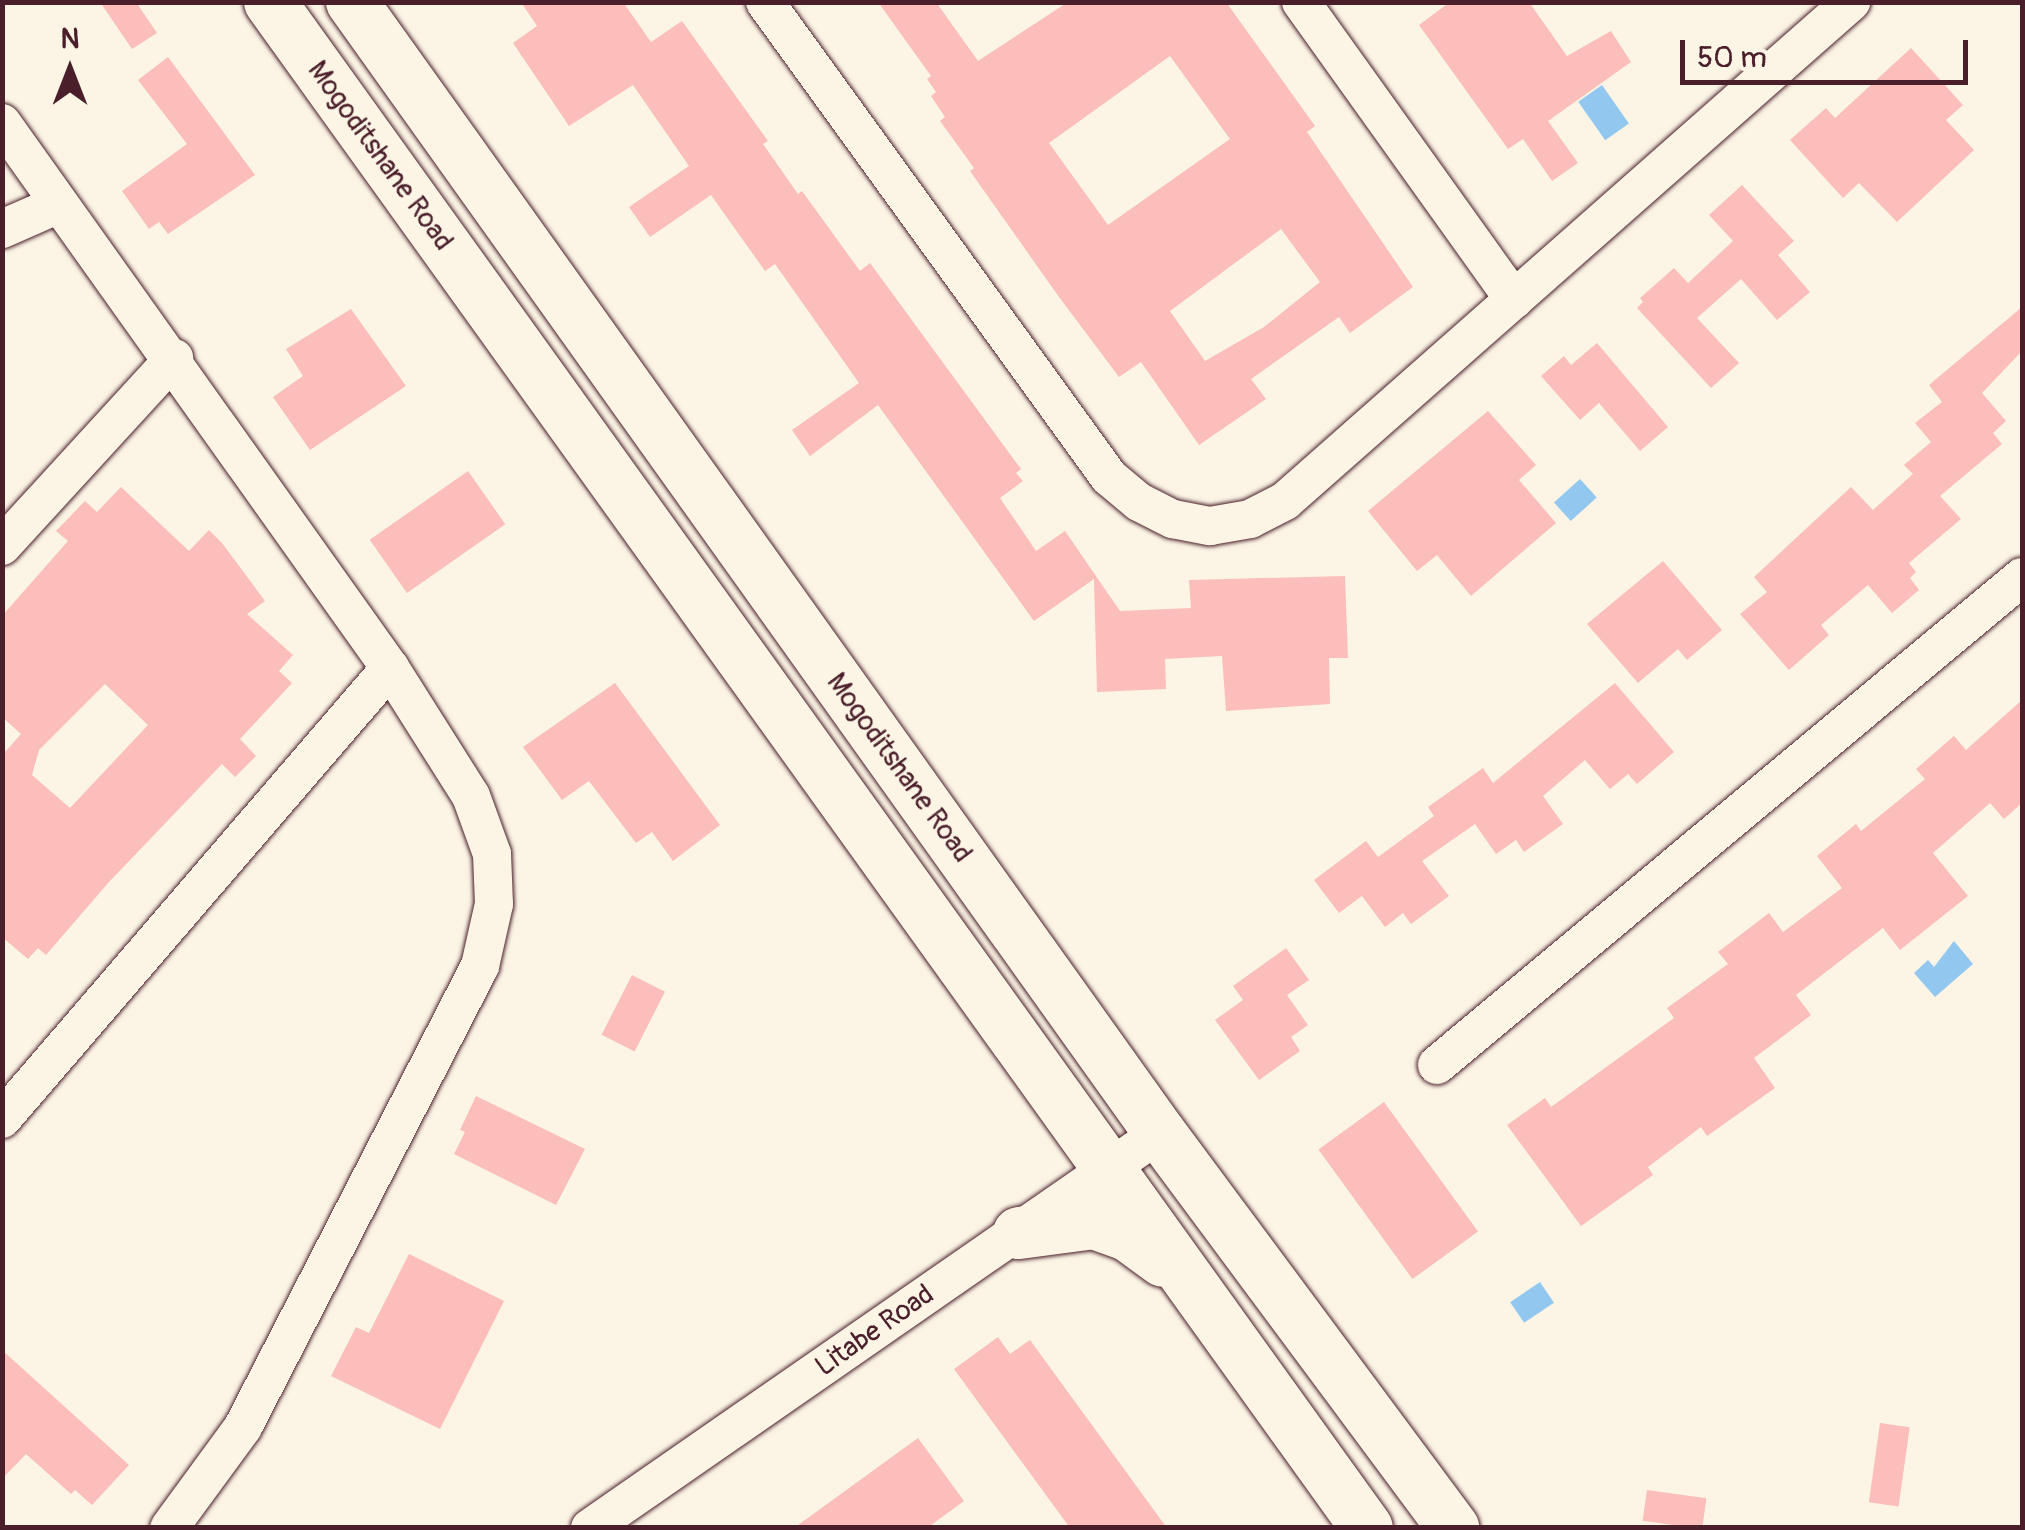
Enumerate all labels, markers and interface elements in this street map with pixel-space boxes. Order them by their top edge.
north arrow [20,20,120,120]
scale bar [1685,20,1972,82]
text: N [61,22,79,57]
text: 50 m [1697,39,1767,76]
street label: Mogoditshane Road [300,55,460,257]
street label: Mogoditshane Road [819,667,979,869]
street label: Litabe Road [809,1278,941,1384]

